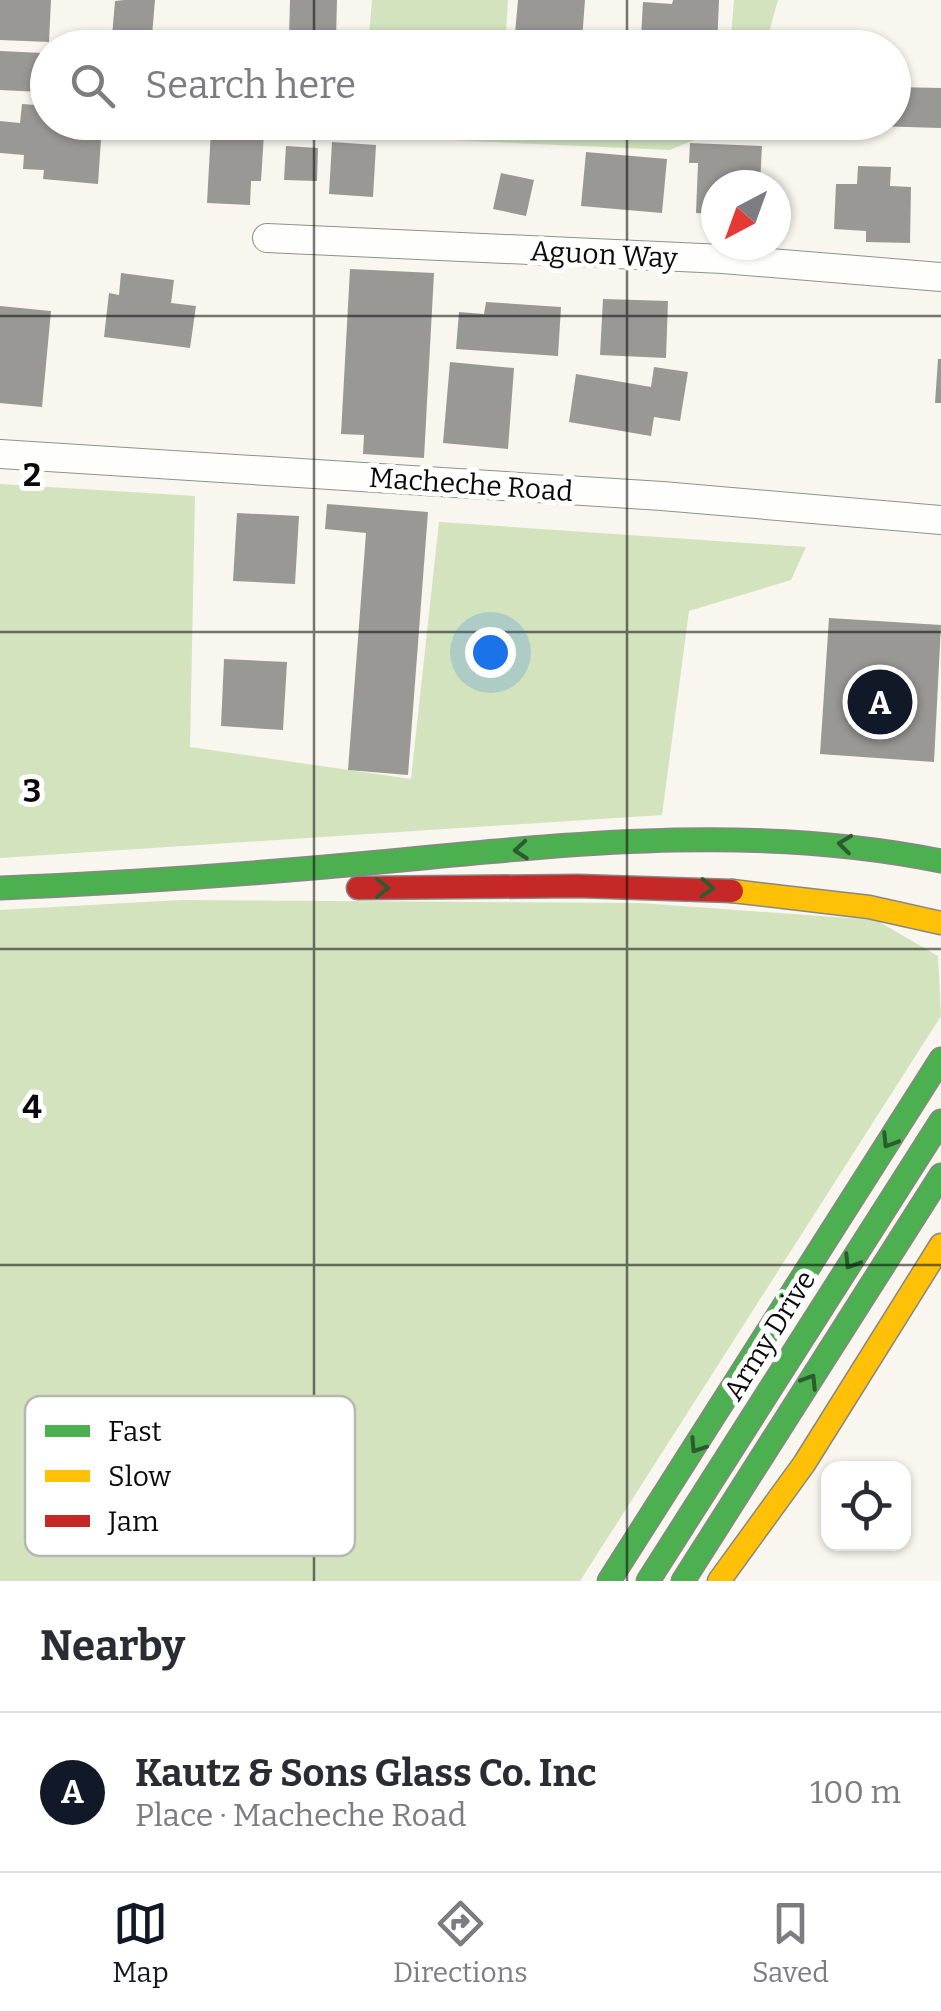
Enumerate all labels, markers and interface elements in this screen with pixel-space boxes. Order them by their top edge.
search box [30,30,911,140]
icon: search [65,58,120,113]
text: Search here [145,62,356,108]
north arrow [701,170,791,260]
street label: Aguon Way [530,234,678,275]
text: 2 [23,456,41,494]
street label: Macheche Road [368,461,574,508]
your location [465,627,516,678]
pin: A [848,664,912,740]
text: 3 [23,772,41,810]
one-way arrow [837,834,853,855]
one-way arrow [513,838,529,860]
one-way arrow [374,877,390,899]
one-way arrow [699,877,715,898]
text: 4 [22,1088,42,1126]
one-way arrow [882,1131,901,1149]
one-way arrow [844,1251,863,1269]
street label: Army Drive [717,1264,822,1406]
one-way arrow [798,1373,817,1391]
legend [25,1396,355,1556]
text: Fast [108,1415,162,1448]
one-way arrow [691,1435,710,1453]
text: Slow [108,1460,171,1493]
map controls [821,1461,911,1551]
button: locate [821,1461,911,1551]
text: Jam [107,1505,159,1538]
text: Nearby [40,1621,185,1671]
text: Kautz & Sons Glass Co. Inc [135,1750,597,1796]
text: A [61,1773,84,1811]
text: 100 m [810,1773,901,1811]
text: Place · Macheche Road [135,1796,466,1834]
tab: Map [112,1896,169,1989]
tab: Directions [393,1896,528,1989]
tab: Saved [752,1896,829,1989]

